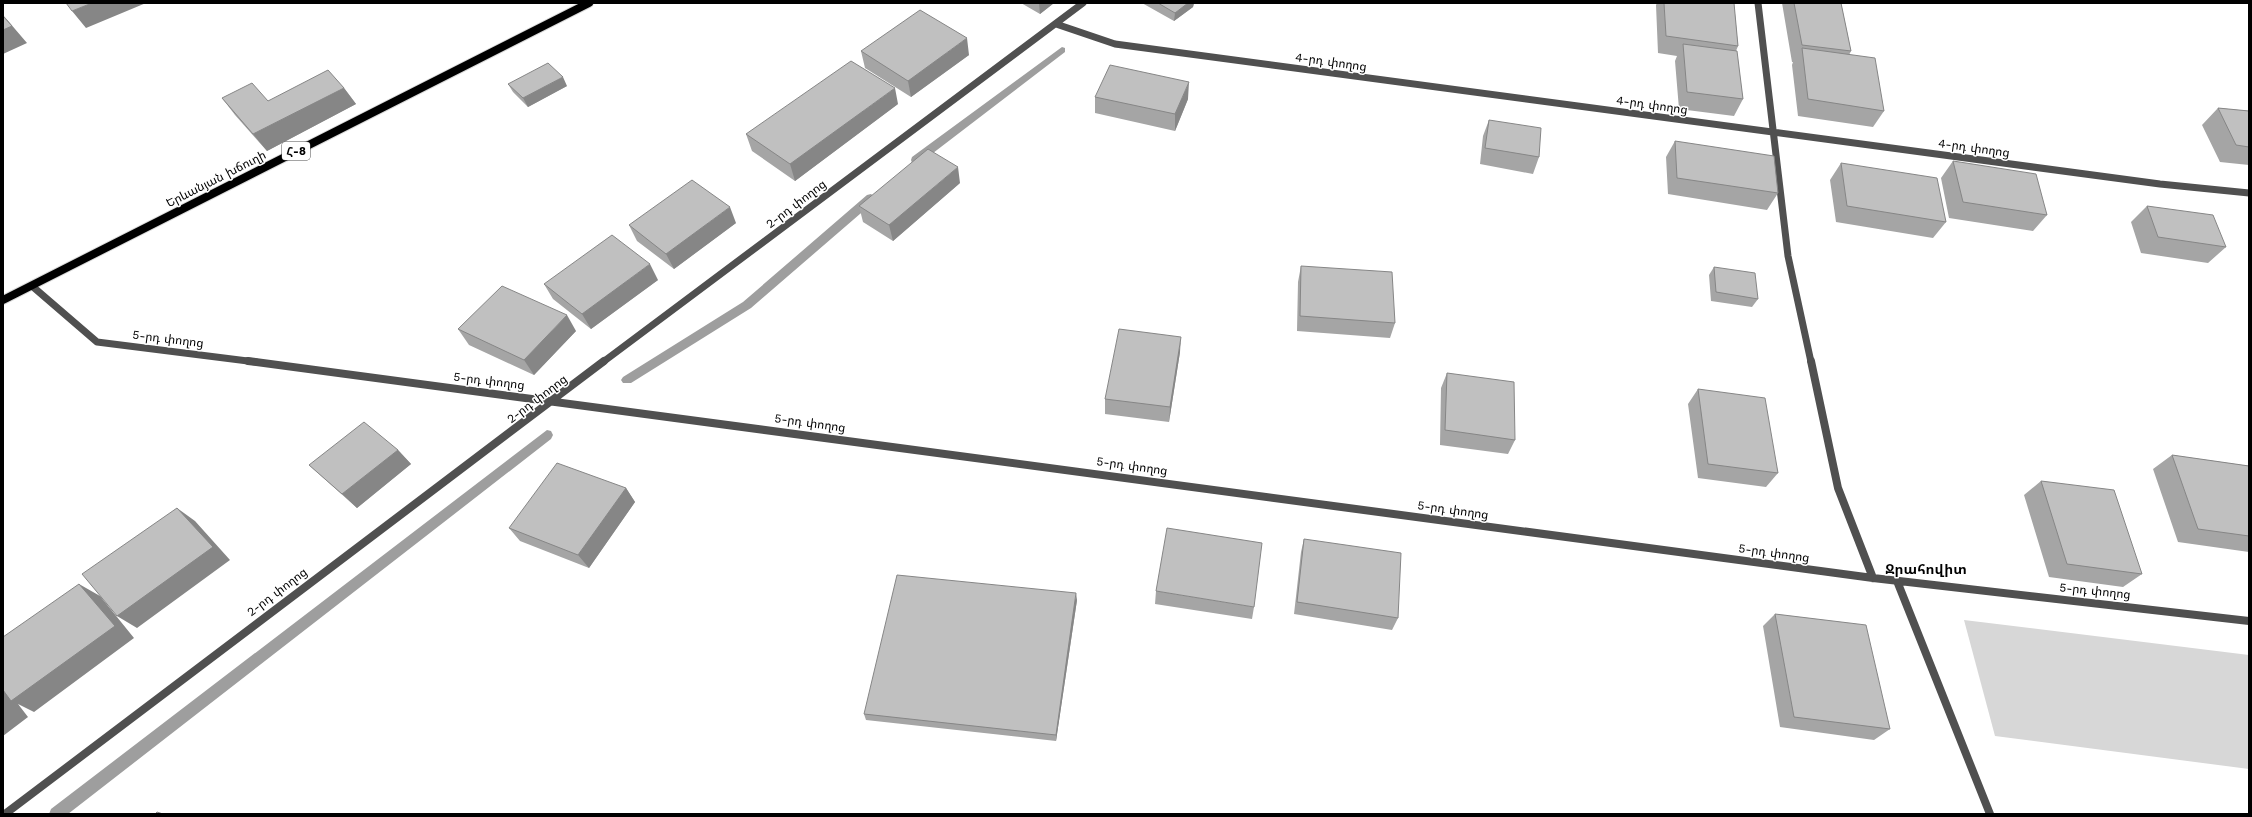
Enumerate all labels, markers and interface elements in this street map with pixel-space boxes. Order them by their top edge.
street label: 4-րդ փողոց [1294,50,1368,74]
street label: 4-րդ փողոց [1615,93,1689,117]
street label: 4-րդ փողոց [1937,136,2011,160]
road number: Հ-8 [282,142,310,160]
street label: Երևանյան խճուղի [164,148,268,210]
street label: 2-րդ փողոց [763,177,829,231]
street label: 5-րդ փողոց [132,328,204,350]
street label: 5-րդ փողոց [453,370,525,392]
street label: 2-րդ փողոց [504,372,570,426]
street label: 5-րդ փողոց [774,411,846,435]
street label: 5-րդ փողոց [1096,454,1168,478]
street label: 5-րդ փողոց [1417,498,1489,522]
street label: 5-րդ փողոց [1738,541,1810,565]
district label: Ջրահովիտ [1885,561,1967,577]
street label: 2-րդ փողոց [244,565,310,619]
street label: 5-րդ փողոց [2059,580,2131,602]

